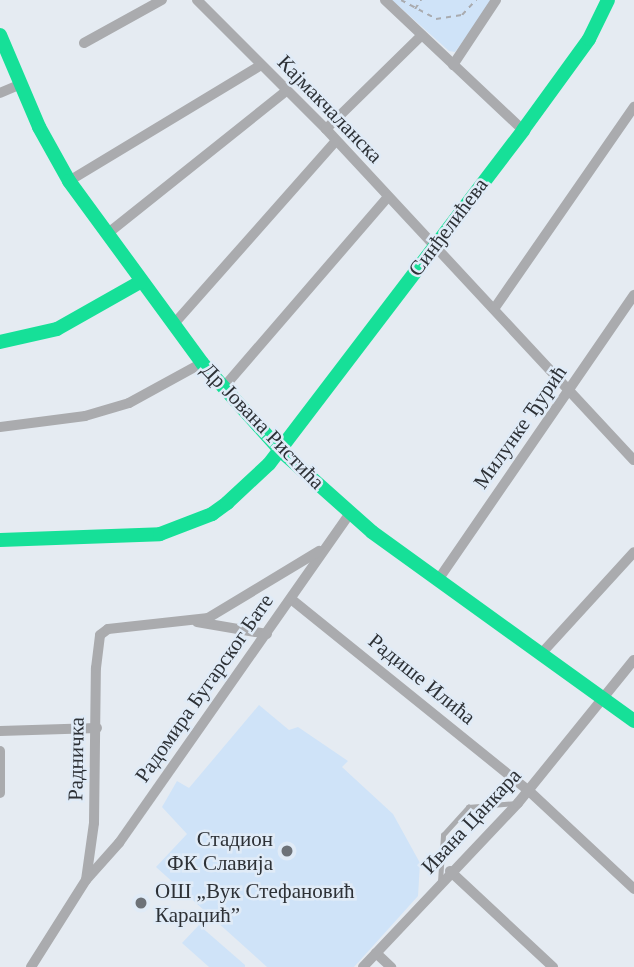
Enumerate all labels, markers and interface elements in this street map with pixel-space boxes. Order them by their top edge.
street label: Кајмакчаланска [272,50,388,168]
street label: Синђелићева [403,173,493,281]
street label: Др Јована Ристића [196,358,330,494]
street label: Милунке Ђурић [468,360,572,494]
street label: Радомира Бугарског Бате [129,589,279,787]
street label: Радише Илића [363,628,481,730]
street label: Радничка [63,717,89,801]
street label: Ивана Цанкара [416,763,526,879]
place label: Стадион ФК Славија [167,826,273,876]
marker: Стадион ФК Славија [279,843,295,859]
place label: ОШ „Вук Стефановић Караџић” [155,878,354,928]
marker: ОШ „Вук Стефановић Караџић” [133,895,149,911]

